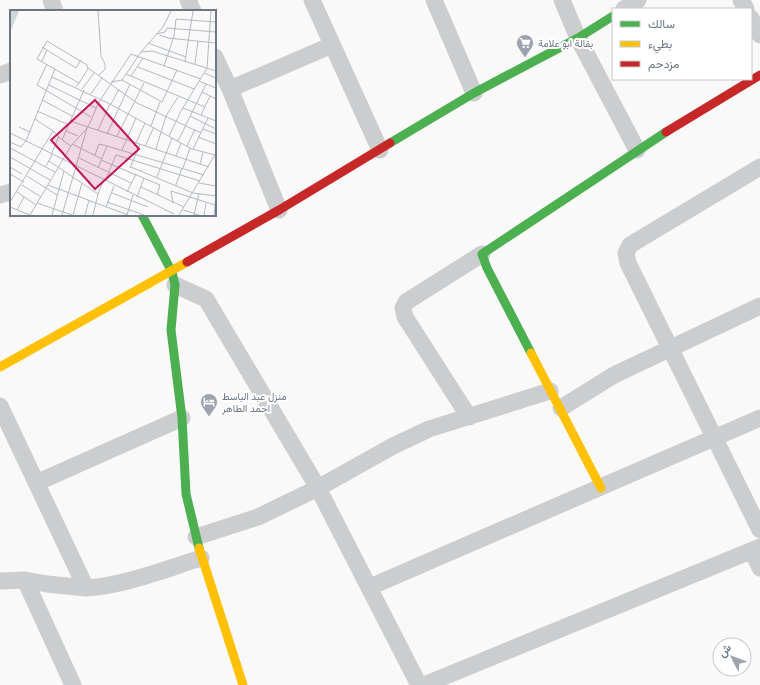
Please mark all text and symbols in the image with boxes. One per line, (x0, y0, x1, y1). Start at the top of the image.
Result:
legend (612, 8, 752, 80)
inset map (10, 10, 216, 216)
text: سالك (648, 16, 675, 31)
supermarket icon: بقالة ابو علامة (515, 33, 535, 58)
text: بطيء (648, 36, 672, 54)
place label: بقالة ابو علامة (538, 37, 593, 50)
text: مزدحم (648, 56, 679, 72)
place label: منزل عبد الباسط احمد الطاهر (221, 390, 287, 415)
hotel icon: منزل عبد الباسط احمد الطاهر (199, 392, 219, 417)
north arrow (712, 637, 752, 677)
text: ش (715, 641, 734, 660)

